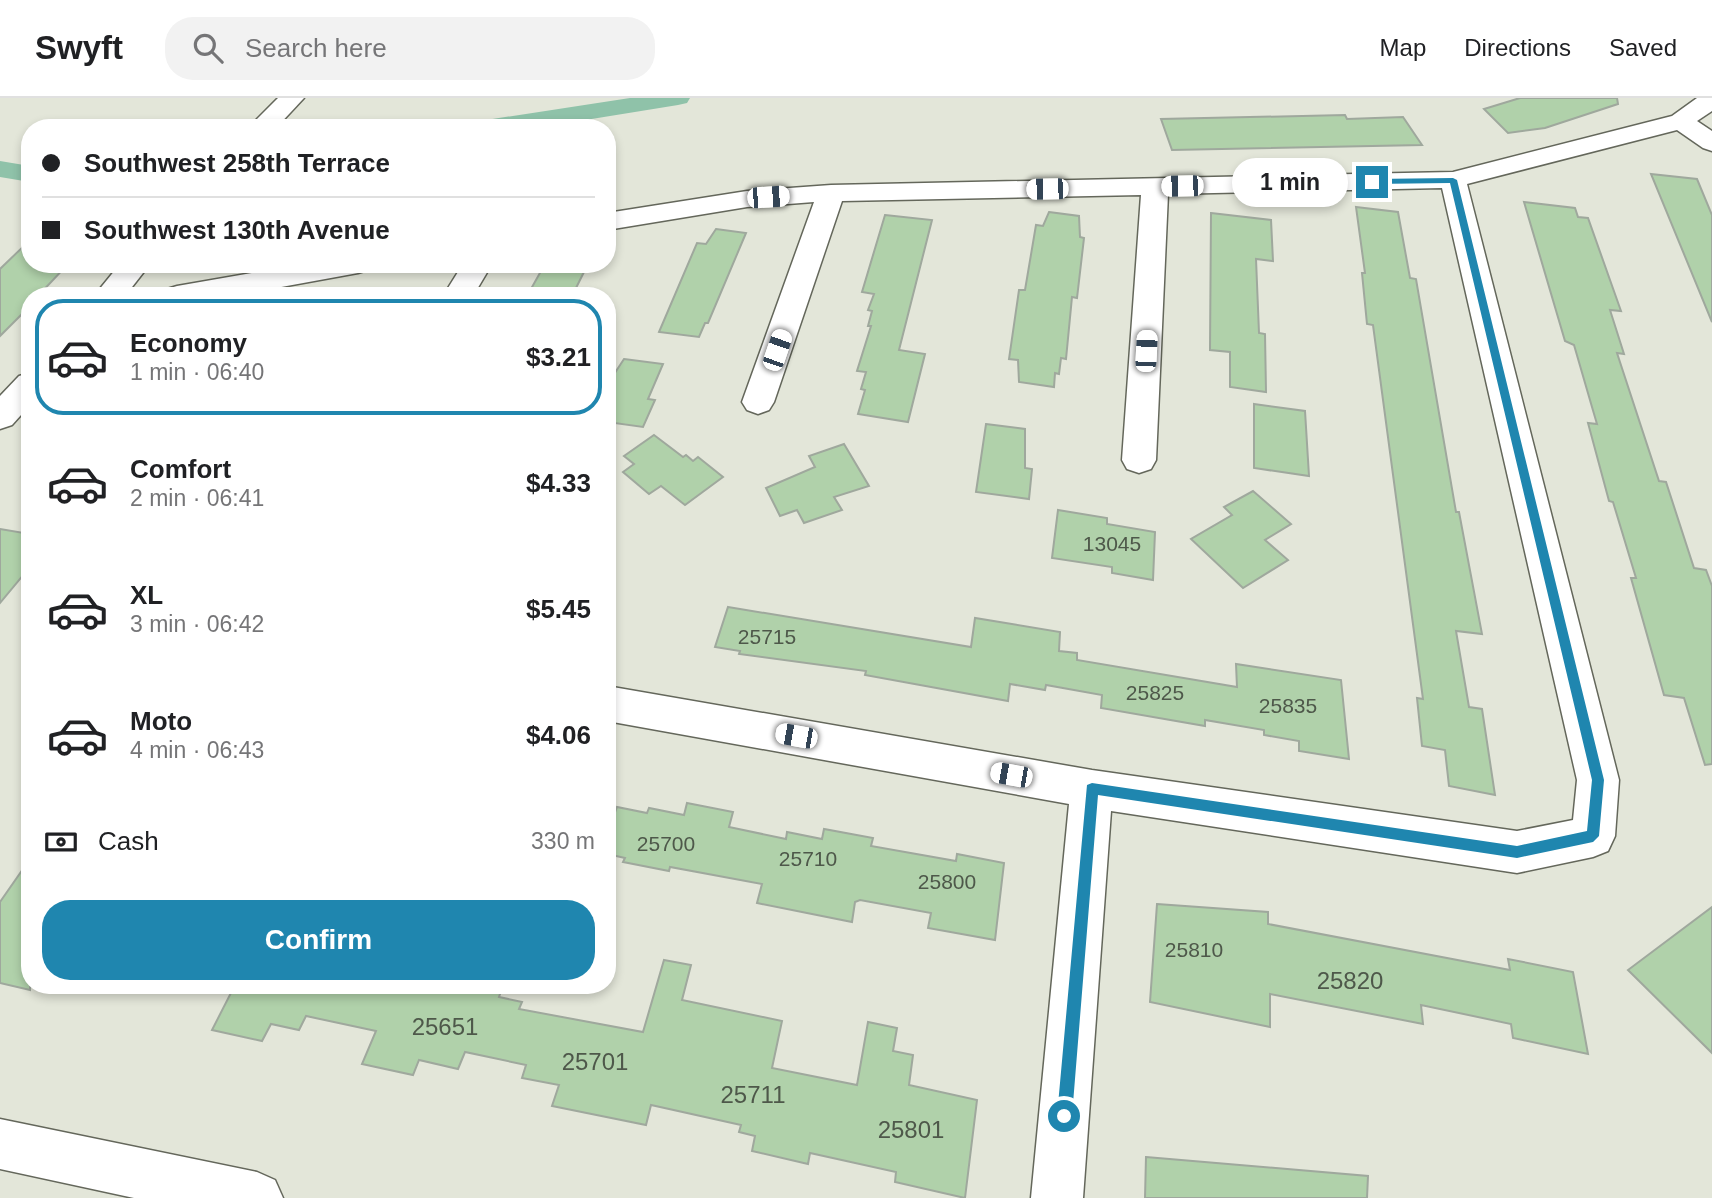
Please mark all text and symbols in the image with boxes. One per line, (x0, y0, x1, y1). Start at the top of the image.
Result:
search box (165, 17, 655, 80)
text: Swyft (35, 29, 123, 66)
icon: search (189, 29, 227, 67)
text: Search here (245, 33, 387, 63)
text: Map (1380, 34, 1426, 61)
text: Directions (1464, 34, 1571, 61)
text: Saved (1609, 34, 1677, 61)
text: Southwest 258th Terrace (84, 148, 390, 178)
callout: 1 min (1232, 158, 1348, 206)
route end (1356, 166, 1388, 198)
text: 1 min (1260, 169, 1320, 195)
car (1161, 175, 1204, 197)
car (1026, 178, 1069, 200)
car (747, 185, 790, 209)
text: Southwest 130th Avenue (84, 215, 390, 245)
icon: car (46, 326, 109, 389)
car (761, 327, 794, 373)
text: Economy (130, 328, 247, 358)
car (1135, 329, 1158, 373)
text: $3.21 (526, 342, 591, 372)
text: 1 min · 06:40 (130, 359, 264, 385)
icon: car (46, 452, 109, 515)
text: Comfort (130, 454, 231, 484)
text: $4.33 (526, 468, 591, 498)
text: 2 min · 06:41 (130, 485, 264, 511)
house number: 13045 (1083, 532, 1141, 555)
icon: car (46, 578, 109, 641)
text: XL (130, 580, 163, 610)
text: $5.45 (526, 594, 591, 624)
text: 3 min · 06:42 (130, 611, 264, 637)
house number: 25715 (738, 625, 796, 648)
house number: 25825 (1126, 681, 1184, 704)
house number: 25835 (1259, 694, 1317, 717)
icon: car (46, 704, 109, 767)
text: Moto (130, 706, 192, 736)
text: $4.06 (526, 720, 591, 750)
car (774, 722, 819, 750)
text: 4 min · 06:43 (130, 737, 264, 763)
car (989, 761, 1034, 789)
icon: cash (42, 823, 80, 861)
text: Cash (98, 826, 159, 856)
text: 330 m (531, 828, 595, 854)
house number: 25700 (637, 832, 695, 855)
house number: 25710 (779, 847, 837, 870)
house number: 25800 (918, 870, 976, 893)
button: Confirm (42, 900, 595, 980)
house number: 25810 (1165, 938, 1223, 961)
house number: 25820 (1317, 967, 1383, 994)
house number: 25651 (412, 1013, 478, 1040)
house number: 25701 (562, 1048, 628, 1075)
house number: 25711 (721, 1081, 785, 1108)
route start (1048, 1100, 1080, 1132)
house number: 25801 (878, 1116, 944, 1143)

